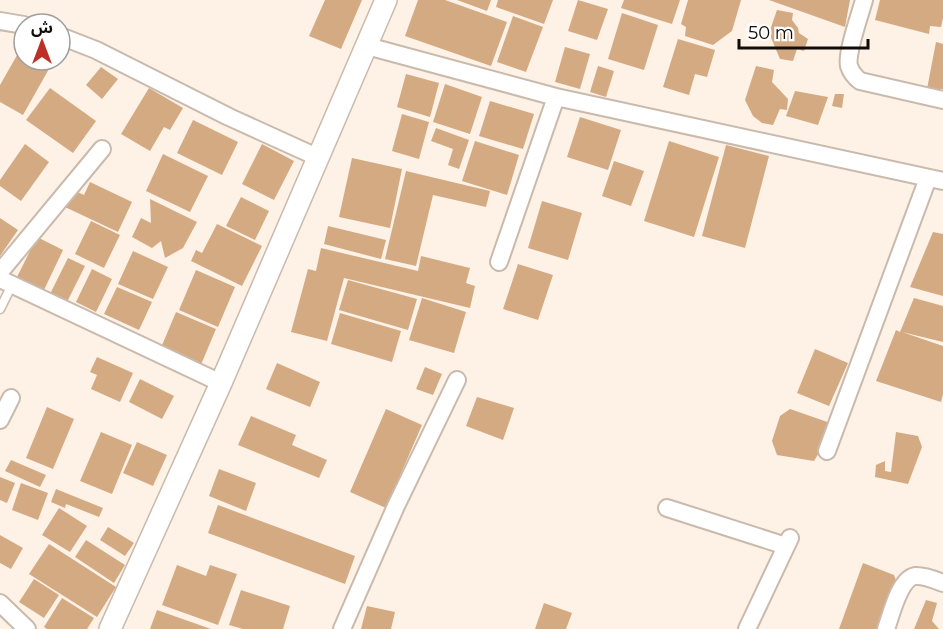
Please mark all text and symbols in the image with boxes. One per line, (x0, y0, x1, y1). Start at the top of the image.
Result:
north arrow (12, 12, 72, 72)
scale bar (739, 12, 868, 50)
text: ش (31, 18, 53, 37)
text: 50 m (748, 22, 794, 44)

